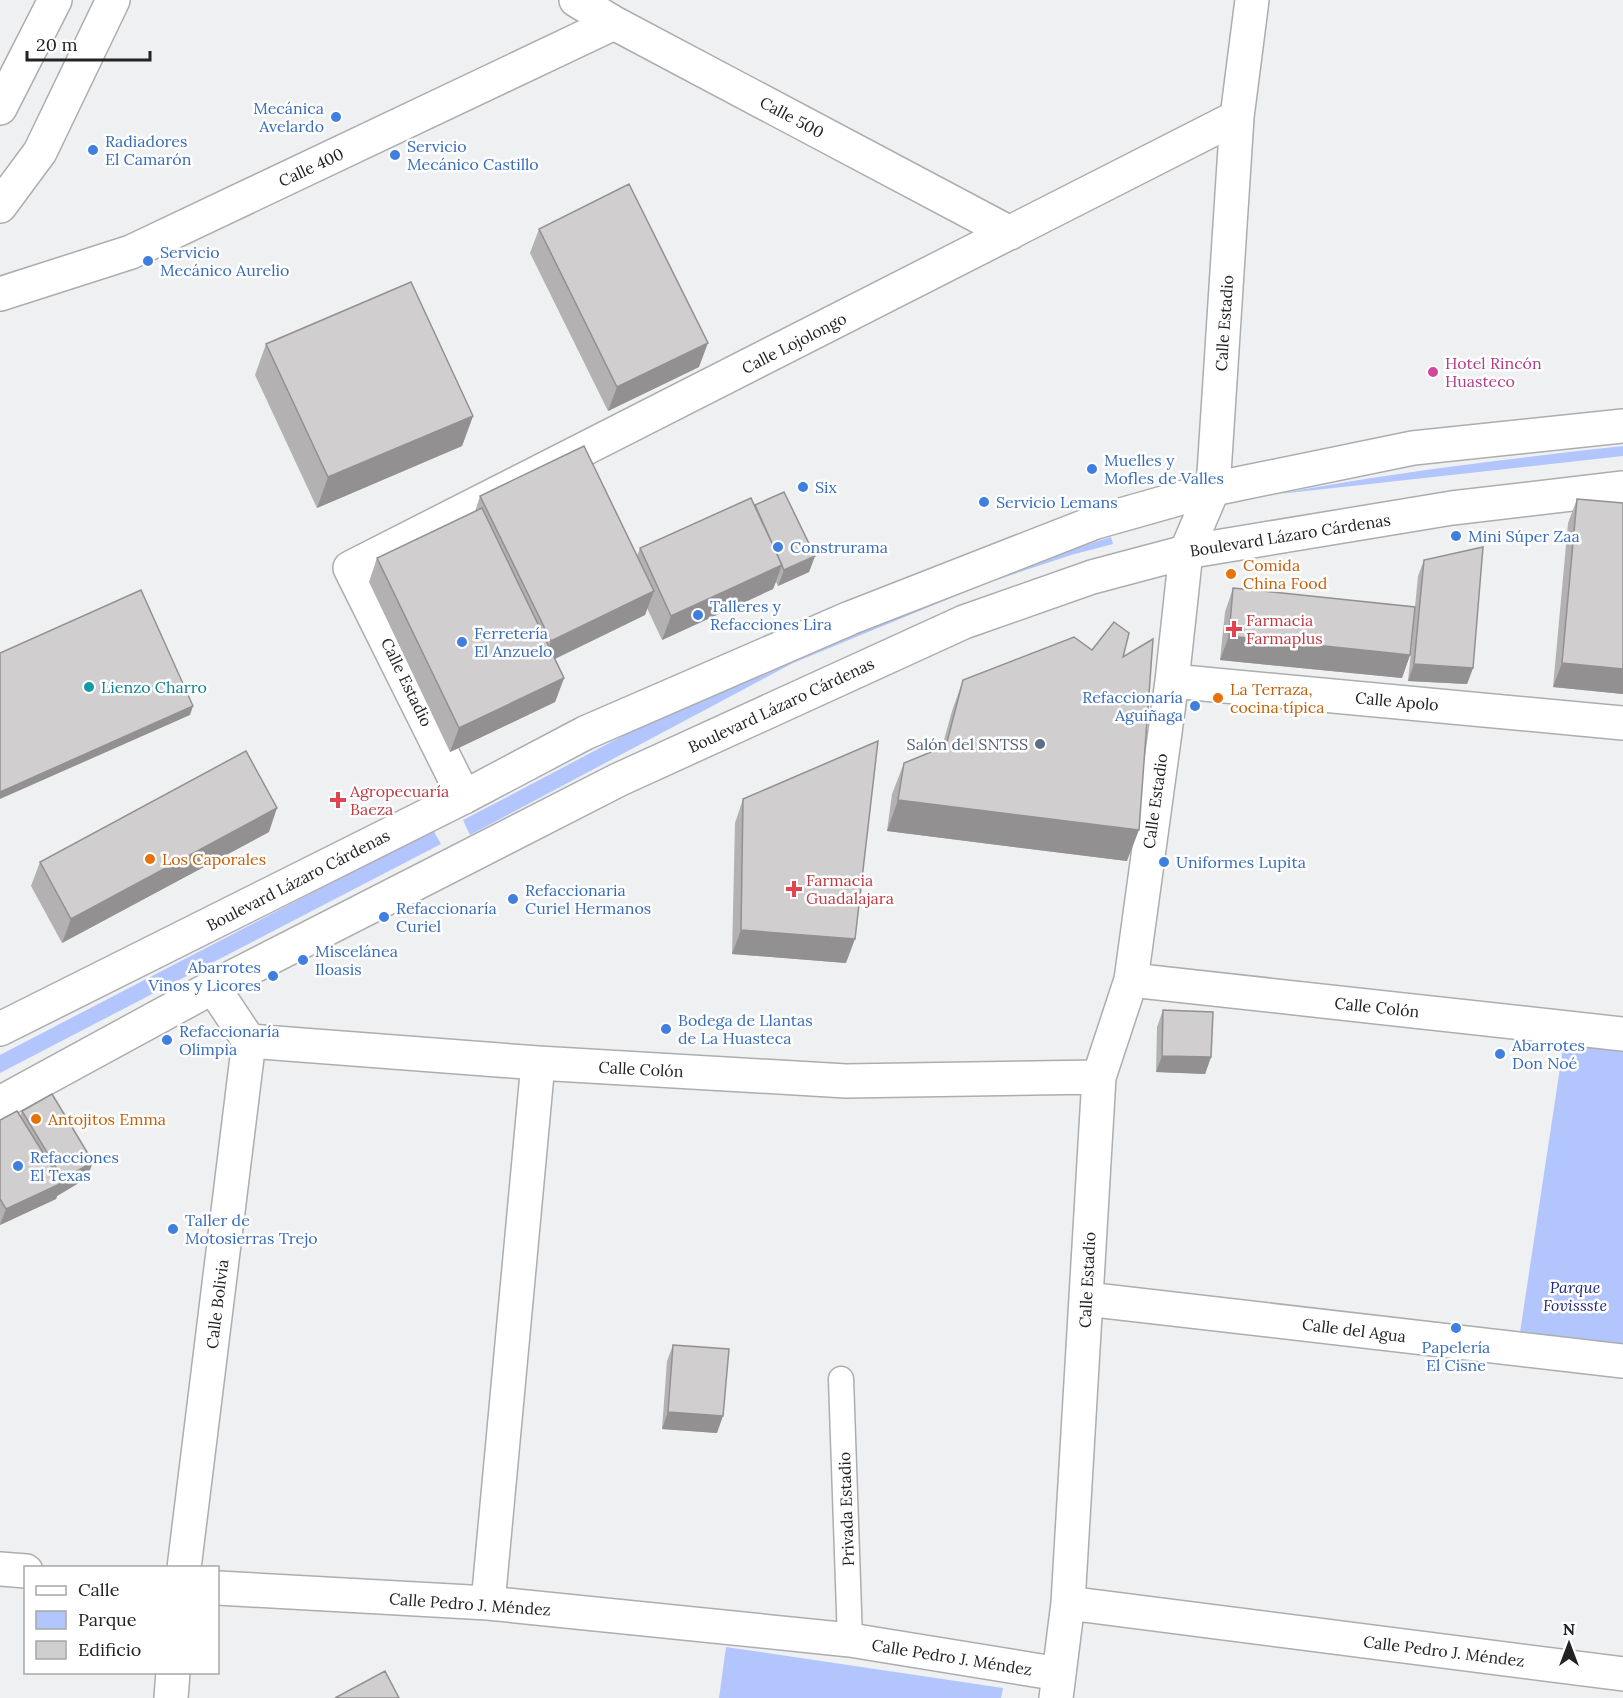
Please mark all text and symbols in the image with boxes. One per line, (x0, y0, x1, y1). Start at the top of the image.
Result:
scale bar (27, 24, 150, 62)
text: 20 m (36, 33, 78, 56)
street label: Calle 500 (757, 92, 827, 142)
place label: Mecánica Avelardo (253, 98, 324, 136)
marker: Mecánica Avelardo (329, 110, 343, 124)
place label: Radiadores El Camarón (105, 131, 192, 169)
place label: Servicio Mecánico Castillo (407, 136, 539, 174)
marker: Radiadores El Camarón (86, 143, 100, 157)
street label: Calle 400 (275, 143, 347, 191)
marker: Servicio Mecánico Castillo (388, 148, 402, 162)
place label: Servicio Mecánico Aurelio (160, 242, 289, 280)
marker: Servicio Mecánico Aurelio (141, 254, 155, 268)
street label: Calle Estadio (1211, 274, 1237, 372)
street label: Calle Lojolongo (738, 308, 850, 378)
place label: Hotel Rincón Huasteco (1445, 353, 1542, 391)
marker: Hotel Rincón Huasteco (1426, 365, 1440, 379)
place label: Muelles y Mofles de Valles (1104, 450, 1224, 488)
marker: Muelles y Mofles de Valles (1085, 462, 1099, 476)
place label: Six (815, 477, 837, 497)
marker: Six (796, 480, 810, 494)
place label: Servicio Lemans (996, 492, 1118, 512)
marker: Servicio Lemans (977, 495, 991, 509)
street label: Boulevard Lázaro Cárdenas (1188, 509, 1392, 561)
place label: Mini Súper Zaa (1468, 526, 1580, 546)
marker: Mini Súper Zaa (1449, 529, 1463, 543)
place label: Construrama (790, 537, 888, 557)
marker: Construrama (771, 540, 785, 554)
place label: Comida China Food (1243, 555, 1328, 593)
marker: Comida China Food (1224, 567, 1238, 581)
place label: Talleres y Refacciones Lira (710, 596, 832, 634)
marker: Talleres y Refacciones Lira (691, 608, 705, 622)
place label: Farmacia Farmaplus (1246, 610, 1323, 648)
marker: Farmacia Farmaplus (1227, 622, 1241, 636)
place label: Ferretería El Anzuelo (474, 623, 552, 661)
street label: Calle Estadio (377, 634, 437, 730)
marker: Ferretería El Anzuelo (455, 635, 469, 649)
street label: Boulevard Lázaro Cárdenas (685, 653, 877, 757)
place label: Lienzo Charro (101, 677, 207, 697)
place label: La Terraza, cocina típica (1230, 679, 1324, 717)
marker: Lienzo Charro (82, 680, 96, 694)
place label: Refaccionaría Aguiñaga (1082, 687, 1183, 725)
street label: Calle Apolo (1354, 687, 1440, 715)
marker: La Terraza, cocina típica (1211, 691, 1225, 705)
marker: Refaccionaría Aguiñaga (1188, 699, 1202, 713)
place label: Salón del SNTSS (907, 734, 1028, 754)
marker: Salón del SNTSS (1033, 737, 1047, 751)
street label: Calle Estadio (1138, 752, 1172, 850)
place label: Agropecuaría Baeza (349, 781, 449, 819)
marker: Agropecuaría Baeza (331, 793, 345, 807)
street label: Boulevard Lázaro Cárdenas (203, 825, 393, 935)
place label: Los Caporales (162, 849, 266, 869)
marker: Los Caporales (143, 852, 157, 866)
place label: Uniformes Lupita (1176, 852, 1306, 872)
marker: Uniformes Lupita (1157, 855, 1171, 869)
place label: Farmacia Guadalajara (806, 870, 894, 908)
place label: Refaccionaria Curiel Hermanos (525, 880, 651, 918)
marker: Farmacia Guadalajara (787, 882, 801, 896)
marker: Refaccionaria Curiel Hermanos (506, 892, 520, 906)
place label: Refaccionaría Curiel (396, 898, 497, 936)
marker: Refaccionaría Curiel (377, 910, 391, 924)
place label: Miscelánea Iloasis (315, 941, 398, 979)
marker: Miscelánea Iloasis (296, 953, 310, 967)
place label: Abarrotes Vinos y Licores (148, 957, 261, 995)
marker: Abarrotes Vinos y Licores (266, 969, 280, 983)
street label: Calle Colón (1334, 993, 1421, 1021)
place label: Bodega de Llantas de La Huasteca (678, 1010, 813, 1048)
place label: Refaccionaría Olimpia (179, 1021, 280, 1059)
marker: Bodega de Llantas de La Huasteca (659, 1022, 673, 1036)
marker: Refaccionaría Olimpia (160, 1033, 174, 1047)
place label: Abarrotes Don Noé (1511, 1035, 1585, 1073)
marker: Abarrotes Don Noé (1493, 1047, 1507, 1061)
street label: Calle Colón (598, 1057, 684, 1081)
place label: Antojitos Emma (47, 1109, 166, 1129)
marker: Antojitos Emma (29, 1112, 43, 1126)
place label: Refacciones El Texas (30, 1147, 119, 1185)
marker: Refacciones El Texas (11, 1159, 25, 1173)
place label: Taller de Motosierras Trejo (185, 1210, 318, 1248)
marker: Taller de Motosierras Trejo (166, 1222, 180, 1236)
street label: Calle Estadio (1074, 1231, 1100, 1329)
street label: Calle Bolivia (202, 1258, 232, 1350)
park label: Parque Fovissste (1543, 1277, 1607, 1315)
street label: Calle del Agua (1301, 1314, 1407, 1346)
marker: Papelería El Cisne (1449, 1321, 1463, 1335)
place label: Papelería El Cisne (1422, 1337, 1490, 1375)
street label: Privada Estadio (834, 1451, 858, 1567)
legend (24, 1566, 219, 1674)
text: Calle (78, 1578, 120, 1601)
street label: Calle Pedro J. Méndez (388, 1588, 552, 1620)
text: Parque (78, 1608, 137, 1631)
north arrow (1539, 1614, 1599, 1674)
text: N (1563, 1619, 1575, 1639)
street label: Calle Pedro J. Méndez (1362, 1631, 1526, 1671)
street label: Calle Pedro J. Méndez (870, 1634, 1034, 1680)
text: Edificio (78, 1638, 141, 1661)

